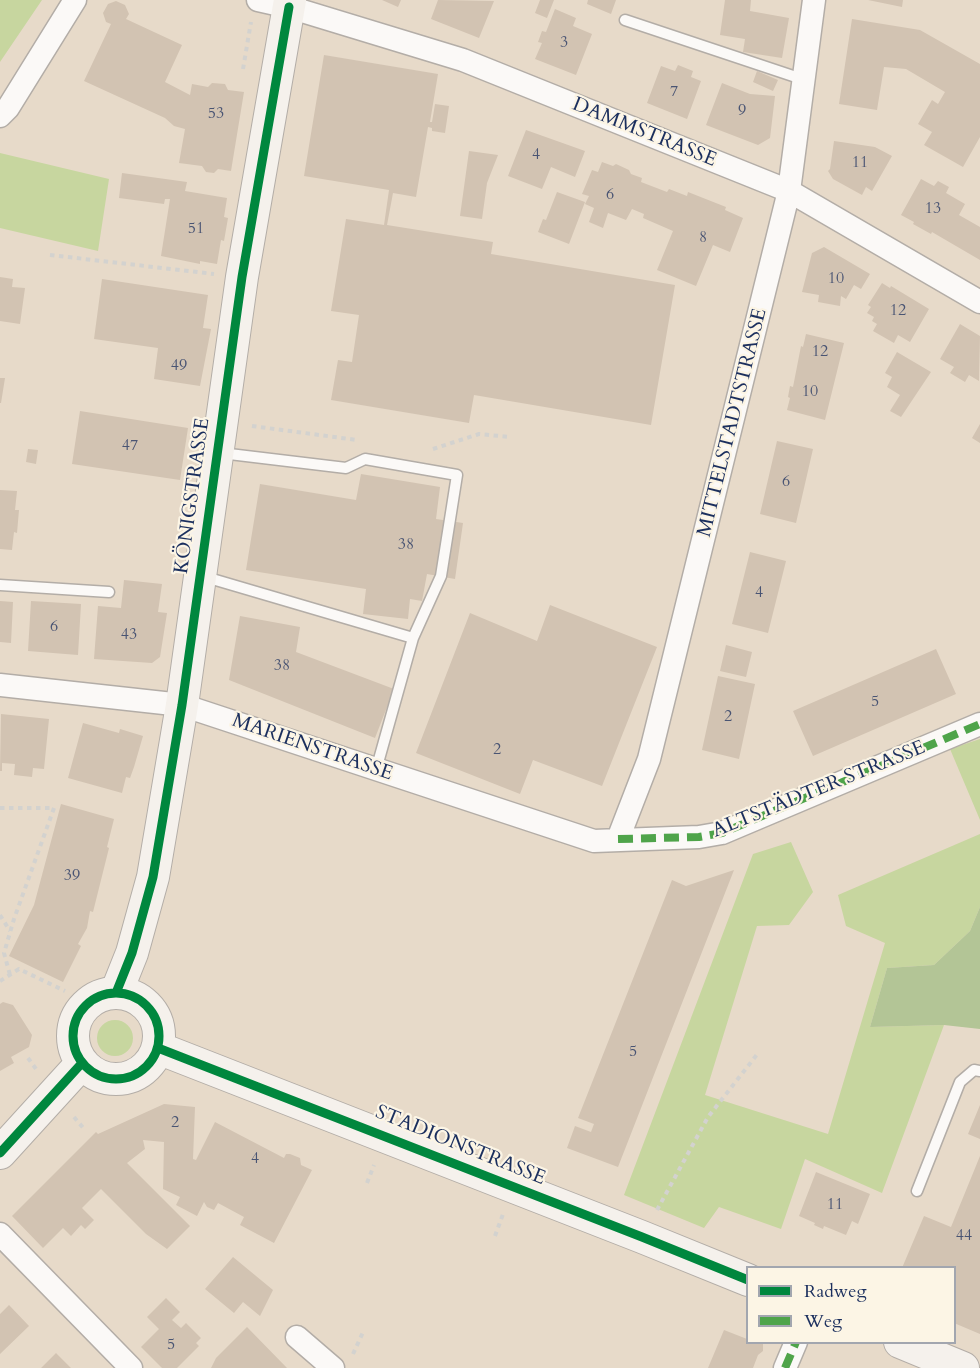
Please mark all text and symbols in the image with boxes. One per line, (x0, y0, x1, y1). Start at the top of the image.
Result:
house number: 3 (560, 33, 568, 53)
house number: 7 (670, 82, 678, 102)
street label: DAMMSTRASSE (568, 93, 720, 173)
house number: 9 (738, 101, 746, 121)
house number: 53 (208, 104, 224, 124)
house number: 4 (532, 145, 540, 165)
house number: 11 (852, 153, 868, 173)
house number: 6 (606, 185, 614, 205)
house number: 13 (925, 199, 941, 219)
house number: 51 (188, 219, 204, 239)
house number: 8 (699, 228, 707, 248)
house number: 10 (828, 269, 844, 289)
house number: 12 (890, 301, 906, 321)
street label: MITTELSTADTSTRASSE (693, 306, 773, 540)
house number: 12 (812, 342, 828, 362)
house number: 49 (171, 356, 187, 376)
house number: 10 (802, 382, 818, 402)
street label: KÖNIGSTRASSE (170, 417, 216, 575)
house number: 47 (122, 436, 138, 456)
house number: 6 (782, 472, 790, 492)
house number: 38 (398, 535, 414, 555)
house number: 4 (755, 583, 763, 603)
house number: 6 (50, 617, 58, 637)
house number: 43 (121, 625, 137, 645)
house number: 38 (274, 656, 290, 676)
house number: 5 (871, 692, 879, 712)
house number: 2 (724, 707, 732, 727)
street label: MARIENSTRASSE (229, 709, 395, 787)
street label: ALTSTÄDTER STRASSE (709, 736, 929, 844)
house number: 2 (493, 740, 501, 760)
house number: 39 (64, 866, 80, 886)
house number: 5 (629, 1042, 637, 1062)
street label: STADIONSTRASSE (371, 1101, 549, 1191)
house number: 2 (171, 1113, 179, 1133)
house number: 4 (251, 1149, 259, 1169)
house number: 11 (827, 1195, 843, 1215)
house number: 44 (956, 1226, 972, 1246)
legend (746, 1266, 956, 1344)
text: Radweg (804, 1279, 867, 1304)
text: Weg (804, 1309, 842, 1334)
house number: 5 (167, 1335, 175, 1355)

